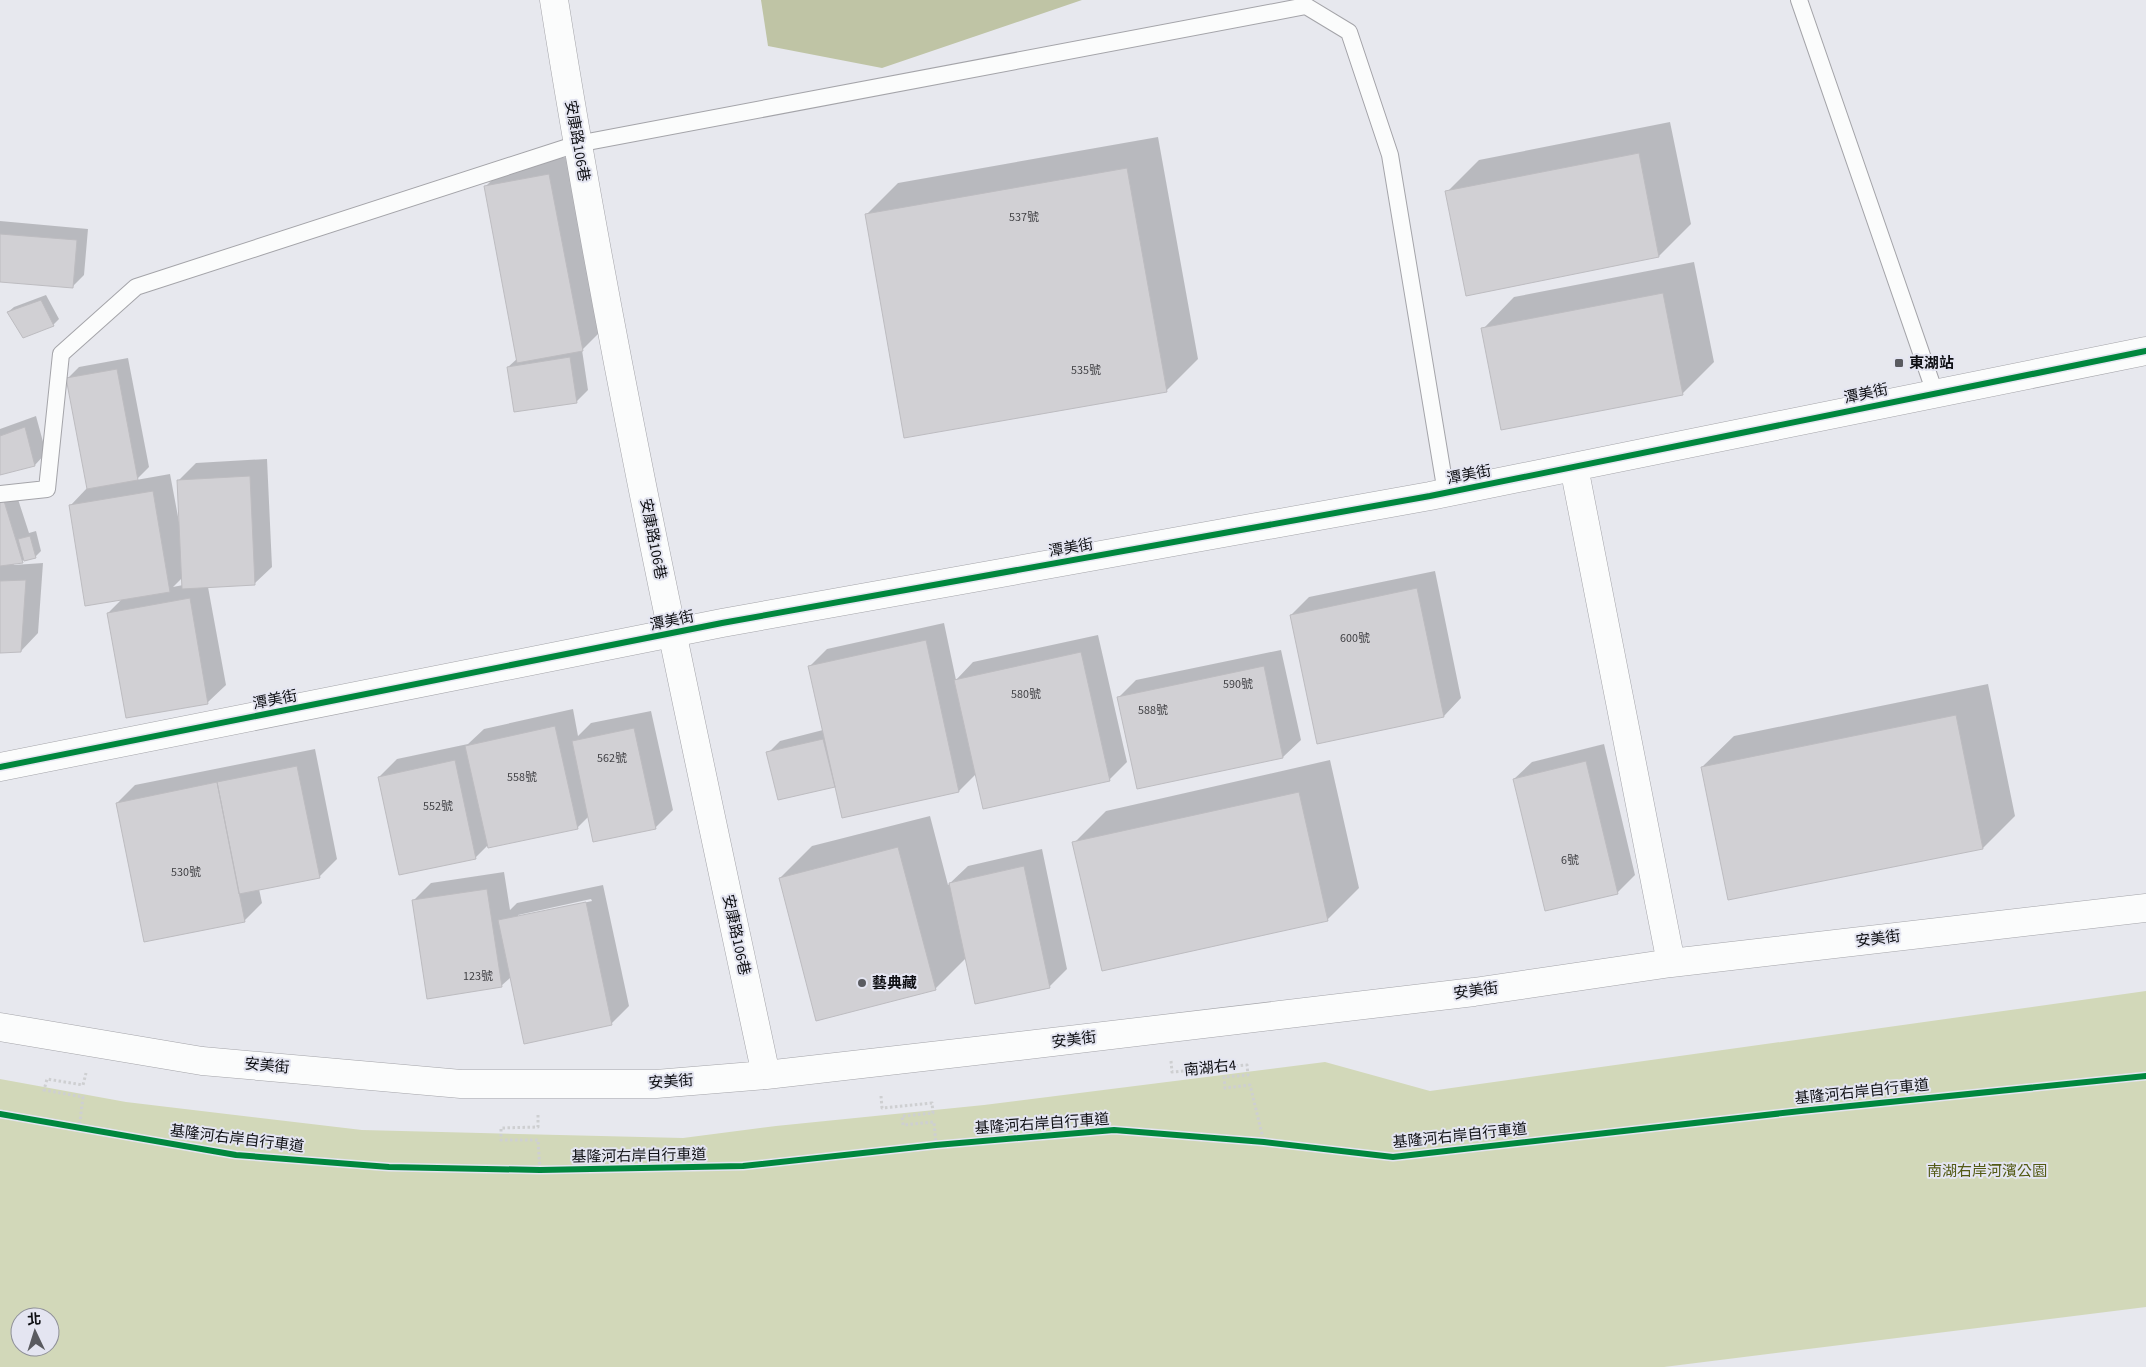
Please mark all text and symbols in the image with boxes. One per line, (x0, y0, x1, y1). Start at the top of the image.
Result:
street label: 安康路106巷 (560, 99, 594, 183)
house number: 537號 (1009, 209, 1039, 226)
place label: 東湖站 (1909, 353, 1954, 374)
marker: 東湖站 (1893, 357, 1905, 369)
house number: 535號 (1071, 362, 1101, 379)
street label: 潭美街 (1842, 379, 1890, 409)
street label: 潭美街 (1445, 460, 1493, 490)
street label: 安康路106巷 (635, 497, 671, 581)
street label: 潭美街 (1047, 534, 1095, 562)
street label: 潭美街 (648, 606, 696, 636)
house number: 600號 (1340, 630, 1370, 647)
house number: 590號 (1223, 676, 1253, 693)
street label: 潭美街 (251, 685, 299, 715)
house number: 580號 (1011, 686, 1041, 703)
house number: 588號 (1138, 702, 1168, 719)
house number: 562號 (597, 750, 627, 767)
house number: 558號 (507, 769, 537, 786)
house number: 552號 (423, 798, 453, 815)
house number: 6號 (1561, 852, 1579, 869)
house number: 530號 (171, 864, 201, 881)
street label: 安康路106巷 (717, 893, 755, 977)
street label: 安美街 (1854, 926, 1902, 952)
house number: 123號 (463, 968, 493, 985)
place label: 藝典藏 (872, 973, 917, 994)
marker: 藝典藏 (856, 977, 868, 989)
street label: 安美街 (1452, 977, 1500, 1005)
street label: 安美街 (1050, 1027, 1098, 1053)
street label: 安美街 (244, 1054, 290, 1078)
street label: 南湖右4 (1183, 1055, 1238, 1081)
street label: 安美街 (648, 1070, 694, 1094)
street label: 基隆河右岸自行車道 (1794, 1075, 1930, 1109)
street label: 基隆河右岸自行車道 (974, 1109, 1110, 1139)
street label: 基隆河右岸自行車道 (1392, 1119, 1528, 1153)
street label: 基隆河右岸自行車道 (169, 1120, 305, 1158)
street label: 基隆河右岸自行車道 (571, 1144, 707, 1168)
park label: 南湖右岸河濱公園 (1927, 1161, 2047, 1182)
north arrow (10, 1307, 60, 1357)
text: 北 (26, 1310, 42, 1330)

